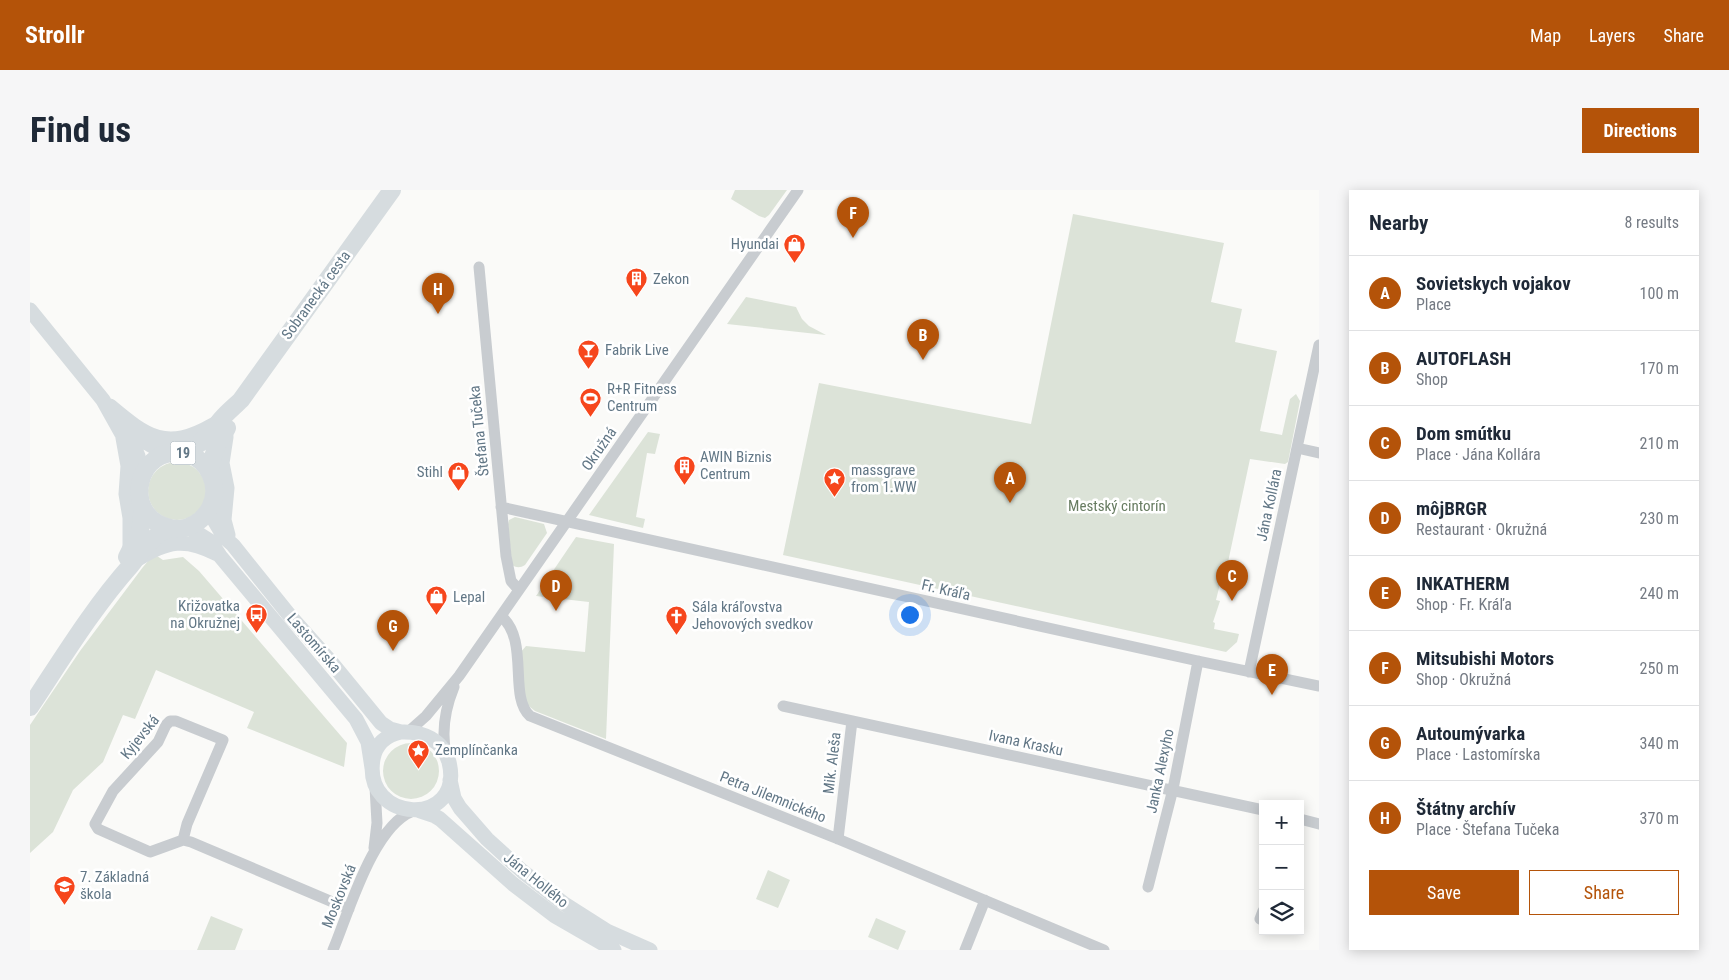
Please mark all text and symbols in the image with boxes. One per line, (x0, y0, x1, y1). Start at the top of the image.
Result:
text: Strollr (25, 21, 85, 49)
text: Map (1530, 25, 1561, 46)
text: Layers (1589, 25, 1636, 46)
text: Share (1664, 25, 1704, 46)
button: Directions (1582, 108, 1699, 153)
text: Find us (30, 110, 131, 151)
pin: F (837, 197, 869, 238)
text: Nearby (1369, 211, 1428, 235)
text: 8 results (1624, 213, 1679, 232)
shop icon: Hyundai (783, 232, 807, 263)
place label: Hyundai (731, 235, 779, 253)
street label: Sobranecká cesta (278, 247, 354, 343)
building icon: Zekon (625, 267, 649, 298)
place label: Zekon (653, 270, 689, 288)
text: Sovietskych vojakov (1416, 272, 1571, 295)
pin: H (422, 273, 454, 314)
text: A (1380, 284, 1390, 303)
text: 100 m (1640, 284, 1679, 303)
text: Place (1416, 295, 1451, 314)
pin: B (907, 319, 939, 360)
bar icon: Fabrik Live (577, 338, 601, 369)
place label: Fabrik Live (605, 341, 669, 359)
text: AUTOFLASH (1416, 347, 1511, 370)
text: B (1381, 359, 1389, 378)
text: 170 m (1640, 359, 1679, 378)
text: Shop (1416, 370, 1448, 389)
place label: R+R Fitness Centrum (607, 380, 677, 415)
street label: Štefana Tučeka (465, 385, 493, 477)
sports icon: R+R Fitness Centrum (579, 386, 603, 417)
text: Dom smútku (1416, 422, 1511, 445)
street label: Okružná (578, 424, 620, 474)
text: C (1380, 434, 1390, 453)
text: 210 m (1640, 434, 1679, 453)
road number: 19 (170, 442, 196, 464)
text: Place · Jána Kollára (1416, 445, 1541, 464)
place label: AWIN Biznis Centrum (700, 448, 772, 483)
building icon: AWIN Biznis Centrum (672, 454, 696, 485)
shop icon: Stihl (447, 460, 471, 491)
place label: massgrave from 1.WW (851, 461, 917, 496)
pin: A (994, 462, 1026, 503)
place label: Stihl (417, 463, 443, 481)
place icon: massgrave from 1.WW (823, 467, 847, 498)
street label: Jána Kollára (1253, 467, 1285, 543)
park label: Mestský cintorín (1068, 497, 1166, 515)
text: môjBRGR (1416, 497, 1487, 520)
text: D (1380, 509, 1390, 528)
text: 230 m (1640, 509, 1679, 528)
text: Restaurant · Okružná (1416, 520, 1547, 539)
pin: C (1216, 560, 1248, 601)
pin: D (540, 570, 572, 611)
text: INKATHERM (1416, 572, 1510, 595)
street label: Fr. Kráľa (920, 576, 972, 604)
text: E (1381, 584, 1389, 603)
text: 240 m (1640, 584, 1679, 603)
shop icon: Lepal (425, 585, 449, 616)
place label: Lepal (453, 588, 485, 606)
text: Shop · Fr. Kráľa (1416, 595, 1512, 614)
place label: Križovatka na Okružnej (170, 597, 240, 632)
place label: Sála kráľovstva Jehovových svedkov (692, 598, 814, 633)
your location (897, 602, 923, 628)
bus stop icon: Križovatka na Okružnej (244, 603, 268, 634)
church icon: Sála kráľovstva Jehovových svedkov (664, 604, 688, 635)
street label: Lastomírska (283, 609, 345, 677)
pin: G (377, 610, 409, 651)
text: Mitsubishi Motors (1416, 647, 1554, 670)
pin: E (1256, 654, 1288, 695)
text: F (1381, 659, 1389, 678)
text: 250 m (1640, 659, 1679, 678)
text: Shop · Okružná (1416, 670, 1511, 689)
street label: Kyjevská (117, 711, 163, 763)
text: Autoumývarka (1416, 722, 1525, 745)
street label: Ivana Krasku (987, 726, 1065, 760)
street label: Janka Alexyho (1142, 727, 1178, 815)
street label: Mik. Aleša (819, 731, 845, 795)
text: G (1380, 734, 1390, 753)
text: 340 m (1640, 734, 1679, 753)
place icon: Zemplínčanka (407, 738, 431, 769)
place label: Zemplínčanka (435, 741, 518, 759)
text: Place · Lastomírska (1416, 745, 1540, 764)
street label: Petra Jilemnického (717, 767, 829, 827)
text: Štátny archív (1416, 797, 1516, 820)
map controls (1259, 800, 1304, 935)
button: + (1259, 800, 1304, 845)
text: H (1380, 809, 1390, 828)
text: 370 m (1640, 809, 1679, 828)
text: Place · Štefana Tučeka (1416, 820, 1559, 839)
button: − (1259, 845, 1304, 890)
street label: Jána Hollého (500, 849, 572, 911)
street label: Moskovská (318, 862, 360, 930)
place label: 7. Základná škola (80, 868, 149, 903)
button: Save (1369, 870, 1519, 915)
button: Share (1529, 870, 1679, 915)
school or university icon: 7. Základná škola (52, 874, 76, 905)
button: layers (1259, 890, 1304, 935)

